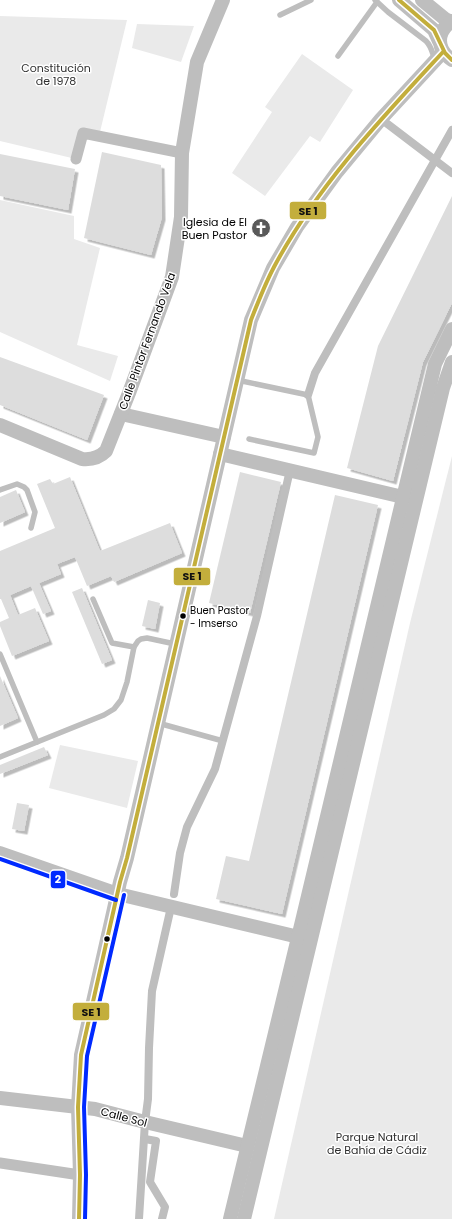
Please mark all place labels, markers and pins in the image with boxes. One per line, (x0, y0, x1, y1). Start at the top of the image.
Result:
place label: Iglesia de El Buen Pastor (182, 214, 247, 243)
church icon: Iglesia de El Buen Pastor (250, 217, 272, 239)
place label: Buen Pastor - Imserso (190, 603, 250, 631)
marker: Buen Pastor - Imserso (178, 611, 188, 621)
unlabelled marker (102, 934, 112, 944)

